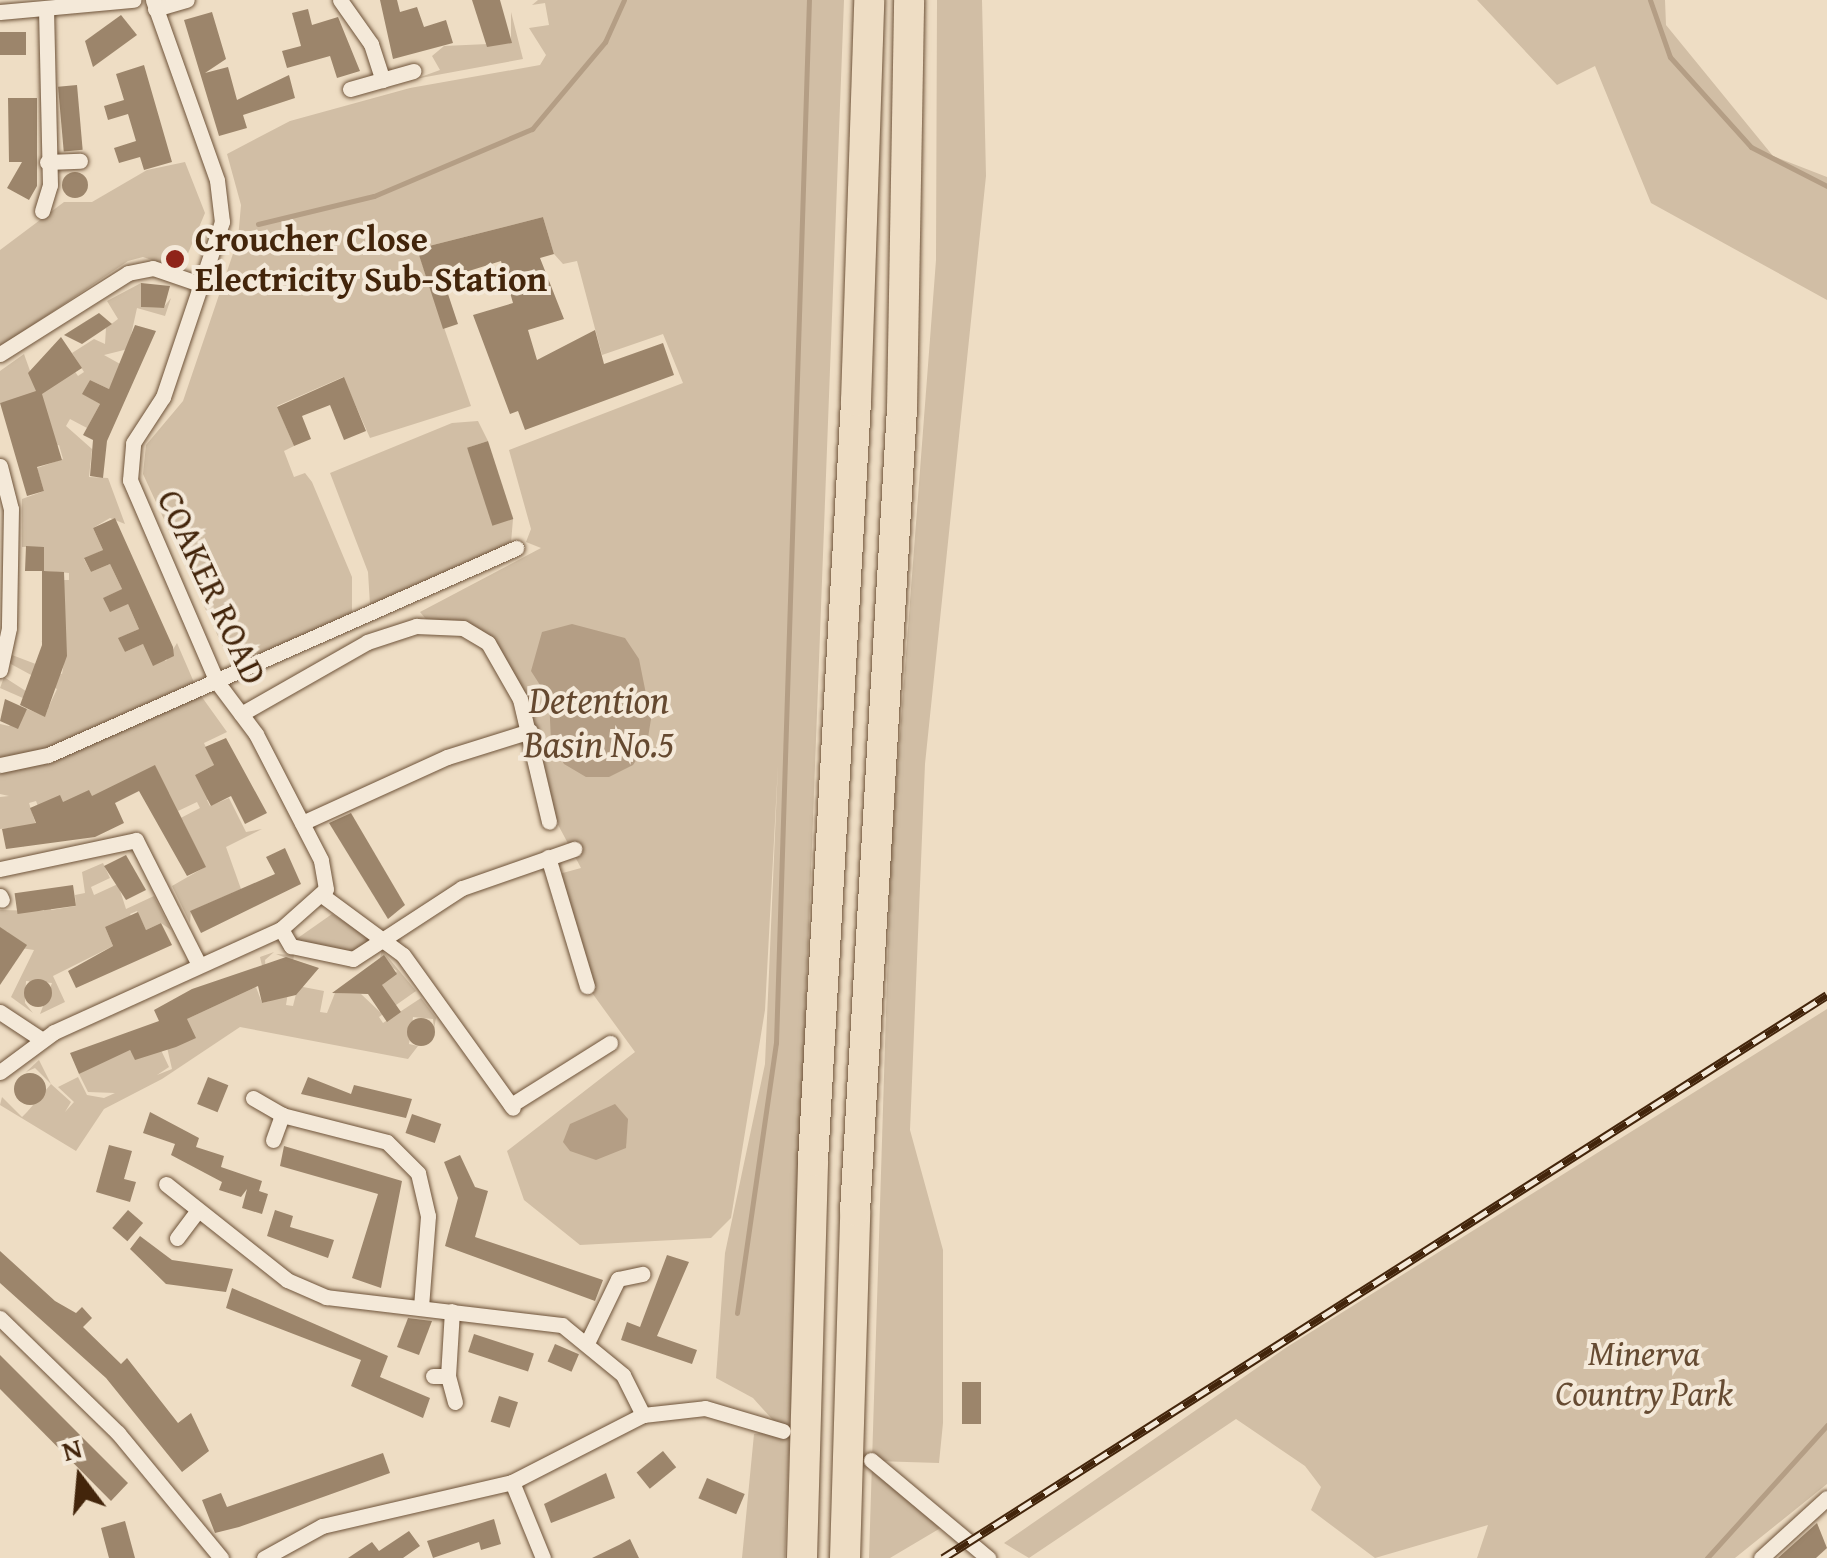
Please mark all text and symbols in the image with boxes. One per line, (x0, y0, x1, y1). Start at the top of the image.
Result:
place label: Croucher Close Electricity Sub-Station (195, 218, 547, 300)
marker: Croucher Close Electricity Sub-Station (164, 248, 186, 270)
street label: COAKER ROAD (149, 483, 275, 691)
water label: Detention Basin No.5 (524, 677, 674, 766)
park label: Minerva Country Park (1555, 1332, 1733, 1414)
text: N (57, 1426, 86, 1471)
north arrow (30, 1428, 130, 1528)

